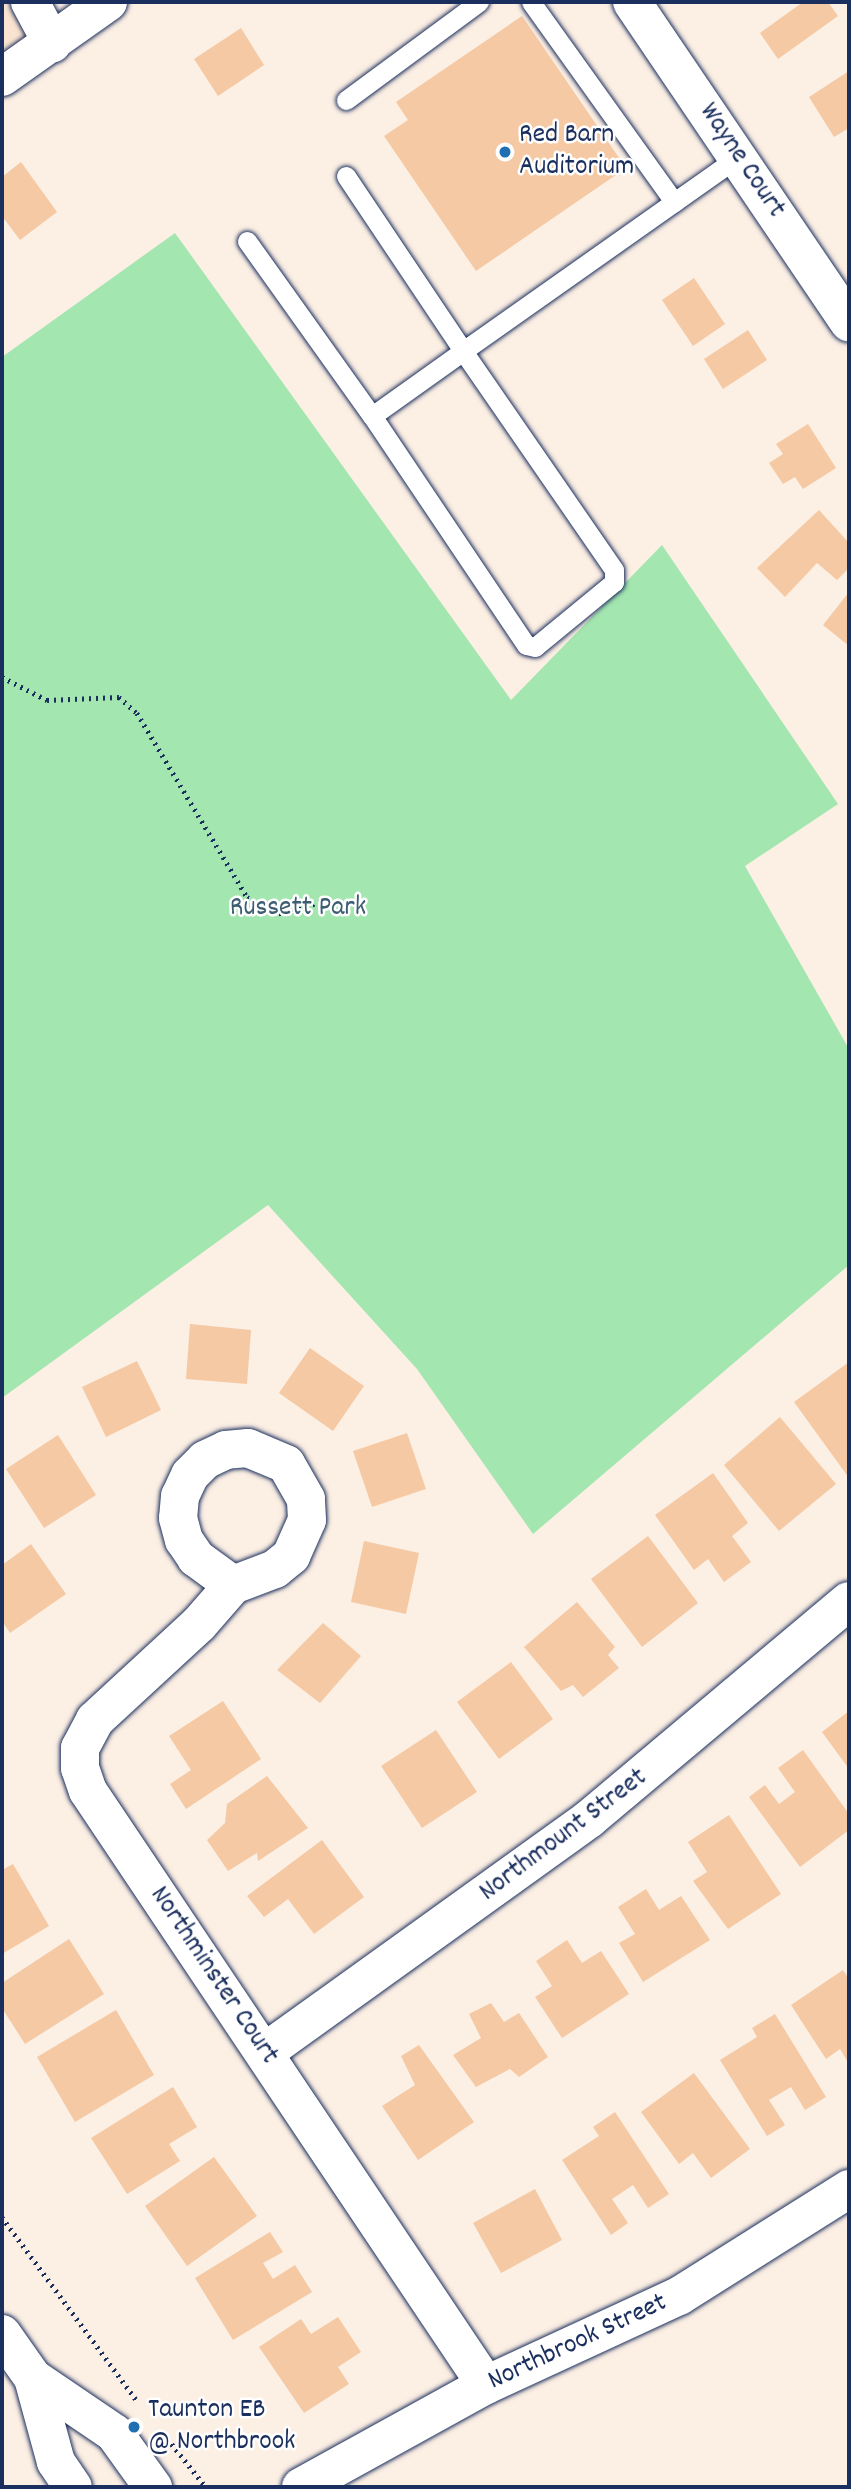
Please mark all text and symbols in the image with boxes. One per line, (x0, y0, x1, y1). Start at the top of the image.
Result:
street label: Wayne Court (690, 97, 792, 225)
place label: Red Barn Auditorium (519, 119, 634, 185)
marker: Red Barn Auditorium (497, 144, 513, 160)
park label: Russett Park (230, 892, 366, 926)
street label: Northmount Street (473, 1762, 655, 1910)
street label: Northminster Court (141, 1881, 285, 2071)
street label: Northbrook Street (483, 2287, 673, 2399)
place label: Taunton EB @ Northbrook (148, 2394, 296, 2460)
marker: Taunton EB @ Northbrook (126, 2419, 142, 2435)

